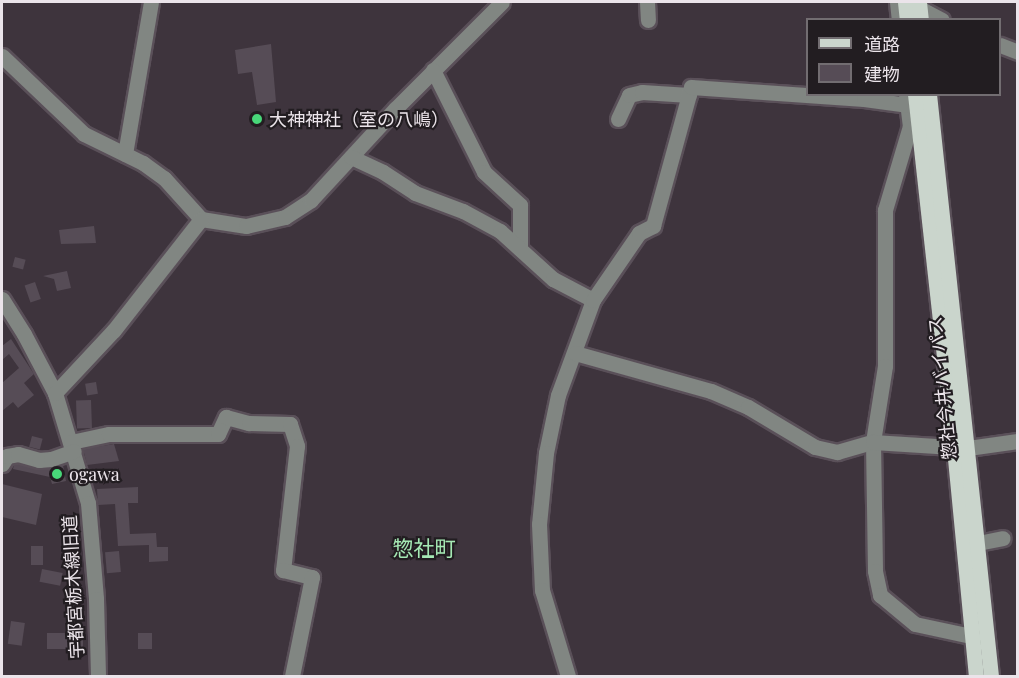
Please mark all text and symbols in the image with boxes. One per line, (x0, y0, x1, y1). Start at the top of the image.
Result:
legend (806, 18, 1001, 96)
text: 道路 (864, 32, 900, 56)
text: 建物 (864, 62, 900, 86)
place label: 大神神社（室の八嶋） (269, 108, 449, 130)
marker: 大神神社（室の八嶋） (250, 112, 264, 126)
street label: 惣社今井バイパス (924, 315, 960, 461)
place label: ogawa (69, 463, 120, 485)
marker: ogawa (50, 467, 64, 481)
street label: 宇都宮栃木線旧道 (58, 515, 88, 659)
district label: 惣社町 (393, 534, 455, 560)

